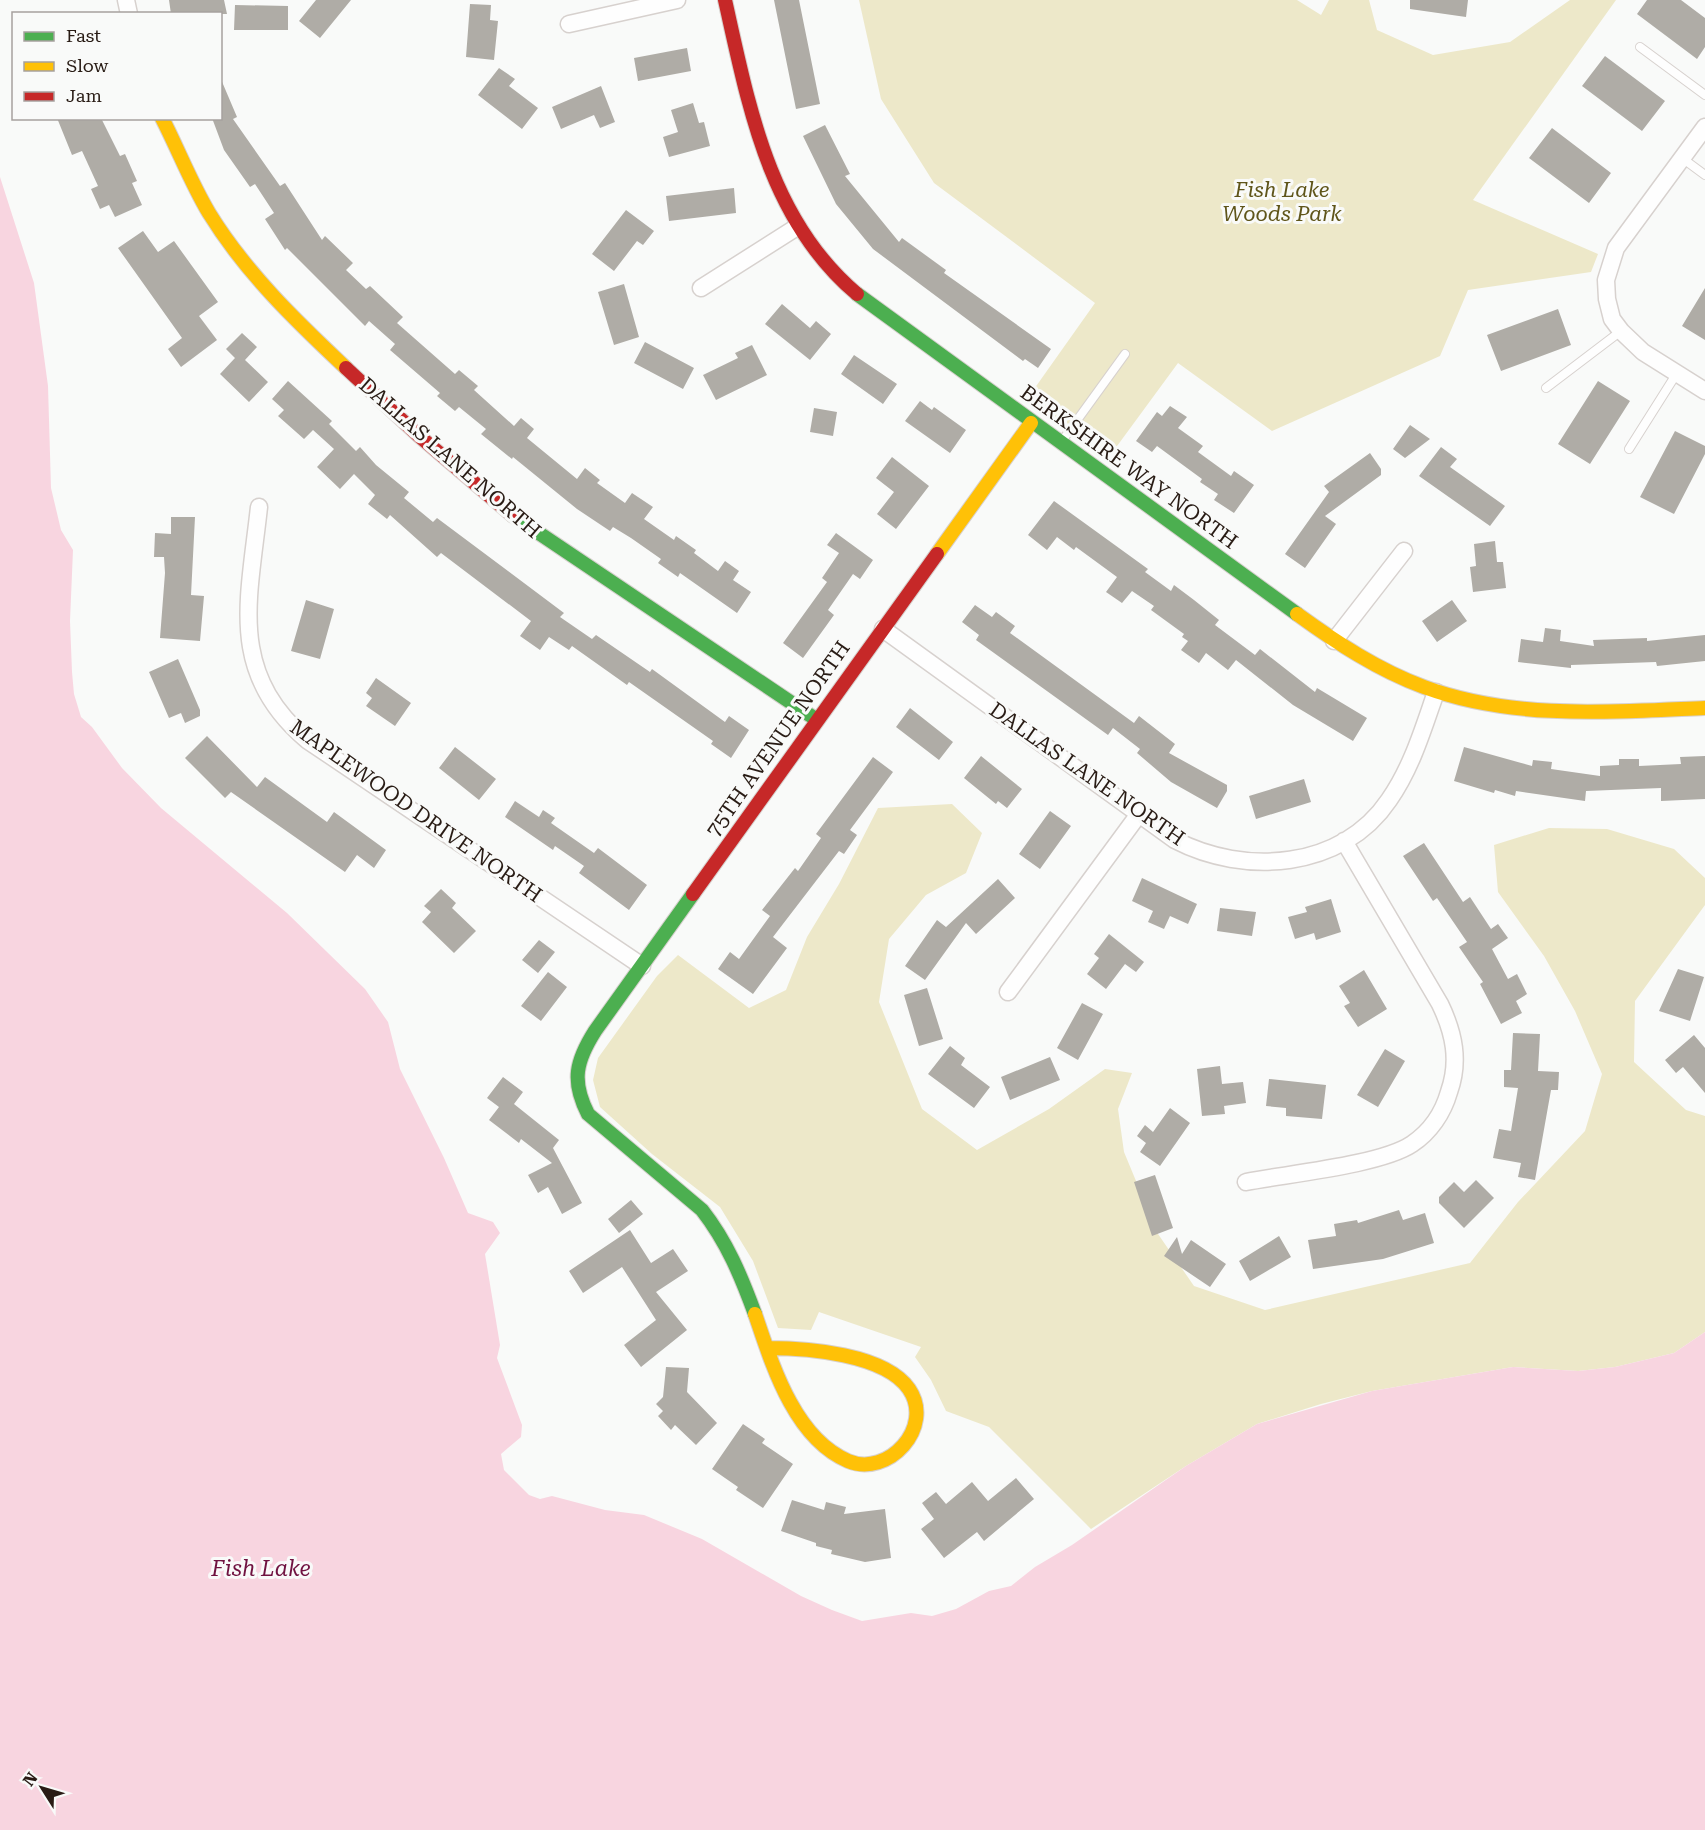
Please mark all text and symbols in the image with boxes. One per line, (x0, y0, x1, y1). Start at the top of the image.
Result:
legend (12, 12, 222, 120)
text: Fast (66, 25, 101, 46)
text: Slow (66, 55, 108, 76)
text: Jam (66, 85, 102, 106)
park label: Fish Lake Woods Park (1222, 178, 1342, 226)
street label: DALLAS LANE NORTH (354, 373, 546, 543)
street label: BERKSHIRE WAY NORTH (1016, 380, 1242, 554)
street label: 75TH AVENUE NORTH (701, 636, 855, 842)
street label: DALLAS LANE NORTH (985, 697, 1189, 851)
street label: MAPLEWOOD DRIVE NORTH (286, 715, 546, 907)
water label: Fish Lake (210, 1556, 311, 1581)
north arrow (12, 1758, 72, 1818)
text: N (19, 1769, 42, 1790)

